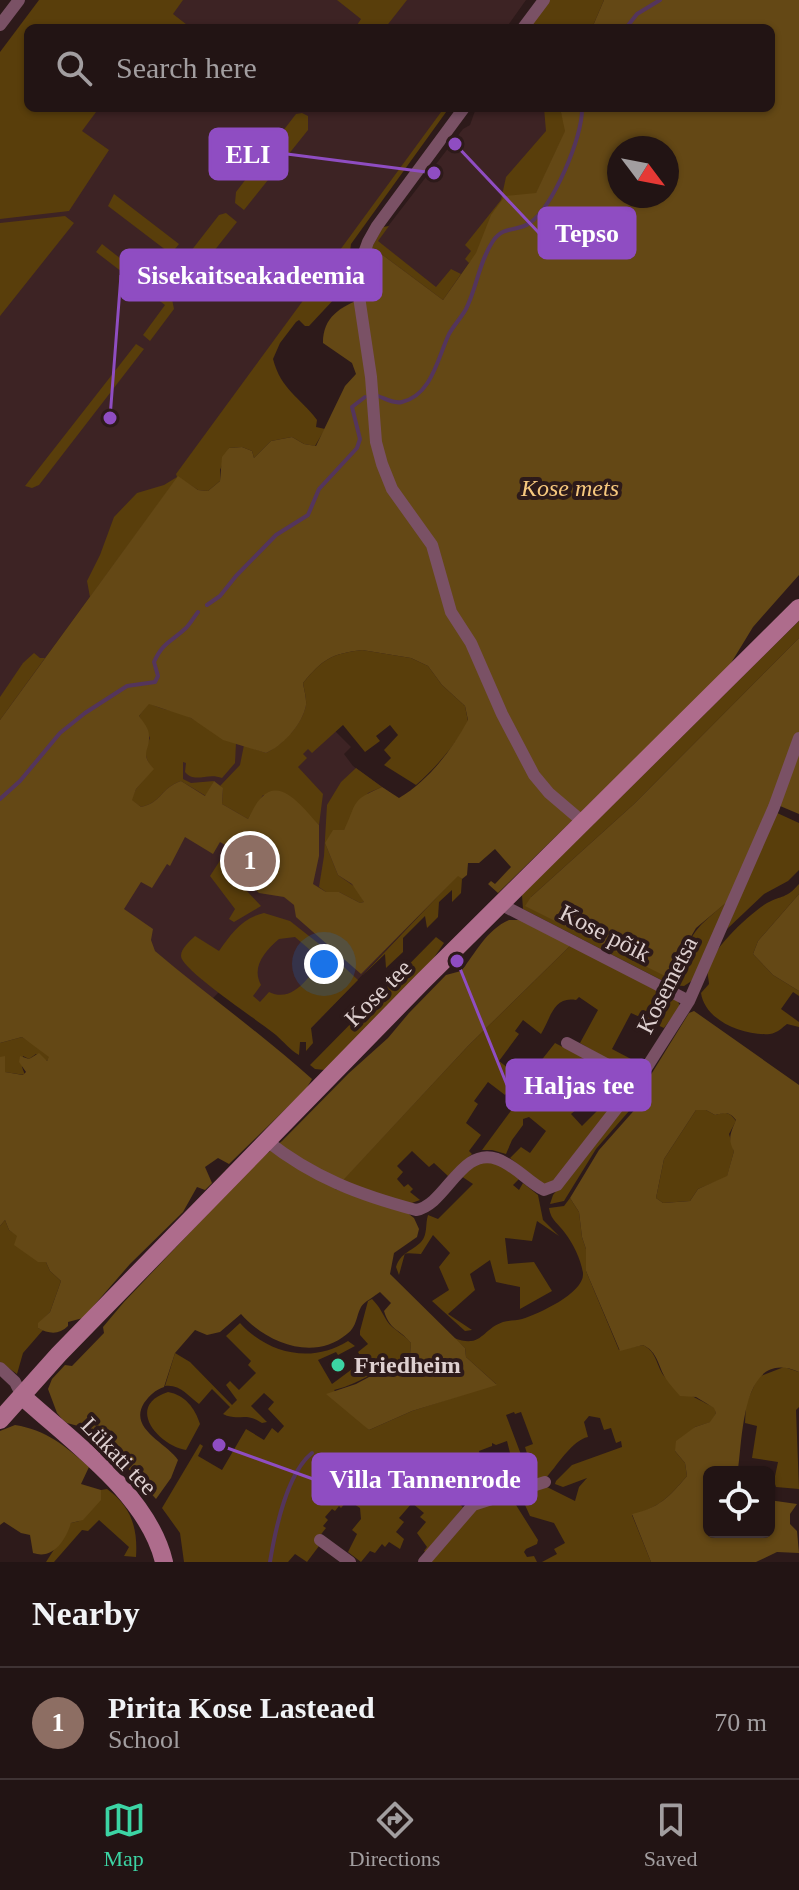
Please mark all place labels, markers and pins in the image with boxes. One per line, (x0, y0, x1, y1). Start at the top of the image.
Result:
callout: ELI (210, 129, 287, 179)
callout: Tepso (539, 208, 635, 258)
callout: Sisekaitseakadeemia (121, 250, 381, 300)
pin: 1 (224, 831, 276, 891)
callout: Haljas tee (507, 1060, 650, 1110)
place label: Friedheim (354, 1352, 461, 1378)
marker: Friedheim (329, 1356, 347, 1374)
callout: Villa Tannenrode (313, 1454, 536, 1504)

